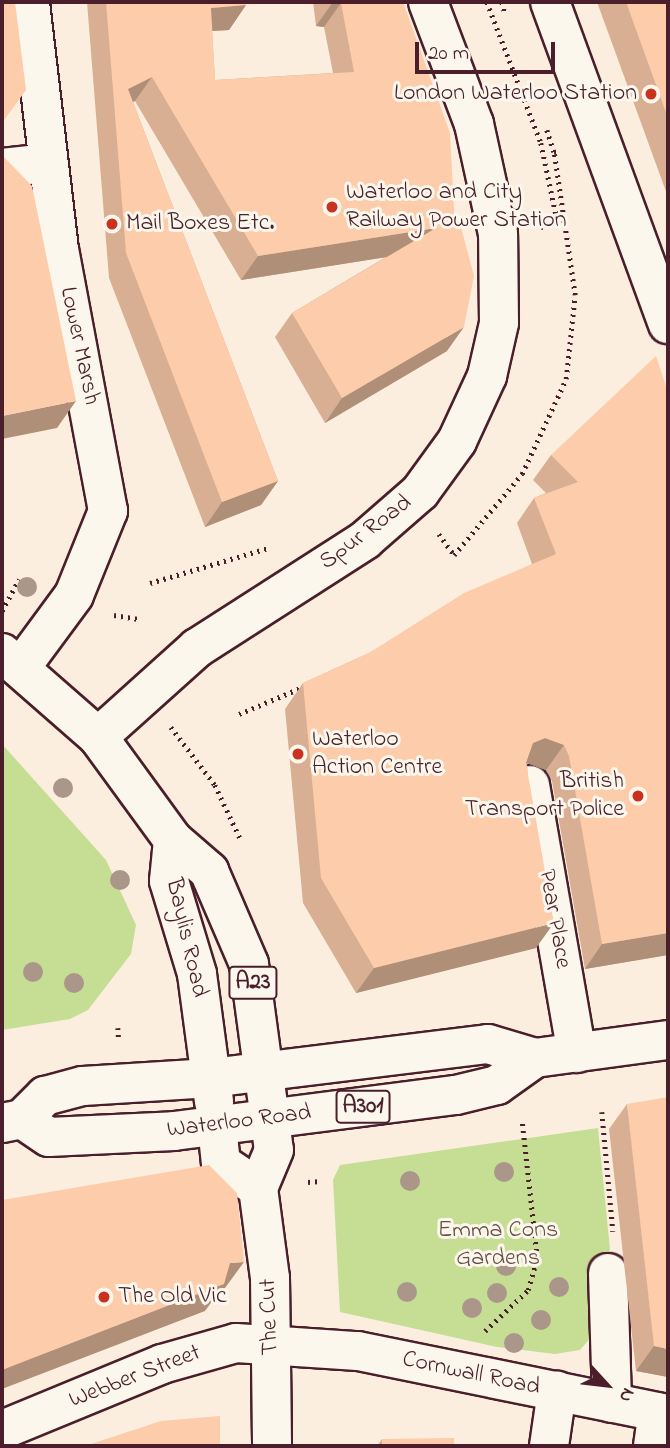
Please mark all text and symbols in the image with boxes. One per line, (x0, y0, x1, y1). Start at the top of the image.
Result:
scale bar (418, 28, 558, 72)
text: 20 m (428, 39, 469, 69)
place label: London Waterloo Station (394, 80, 637, 108)
marker: London Waterloo Station (643, 86, 659, 102)
place label: Waterloo and City Railway Power Station (346, 179, 567, 235)
marker: Waterloo and City Railway Power Station (324, 199, 340, 215)
place label: Mail Boxes Etc. (126, 210, 274, 238)
marker: Mail Boxes Etc. (104, 216, 120, 232)
street label: Lower Marsh (52, 284, 106, 408)
street label: Spur Road (314, 489, 418, 577)
place label: Waterloo Action Centre (312, 726, 442, 782)
marker: Waterloo Action Centre (290, 746, 306, 762)
place label: British Transport Police (465, 768, 624, 824)
marker: British Transport Police (630, 788, 646, 804)
street label: Pear Place (531, 867, 577, 971)
street label: Baylis Road (158, 876, 214, 1000)
road number: A23 (227, 964, 279, 1002)
road number: A301 (335, 1088, 391, 1126)
street label: Waterloo Road (165, 1099, 313, 1145)
park label: Emma Cons Gardens (438, 1217, 558, 1273)
street label: The Cut (254, 1278, 286, 1356)
place label: The Old Vic (118, 1283, 227, 1311)
marker: The Old Vic (96, 1289, 112, 1305)
street label: Webber Street (65, 1339, 205, 1415)
street label: Cornwall Road (400, 1345, 542, 1403)
north arrow (572, 1350, 642, 1420)
text: N (611, 1383, 641, 1407)

